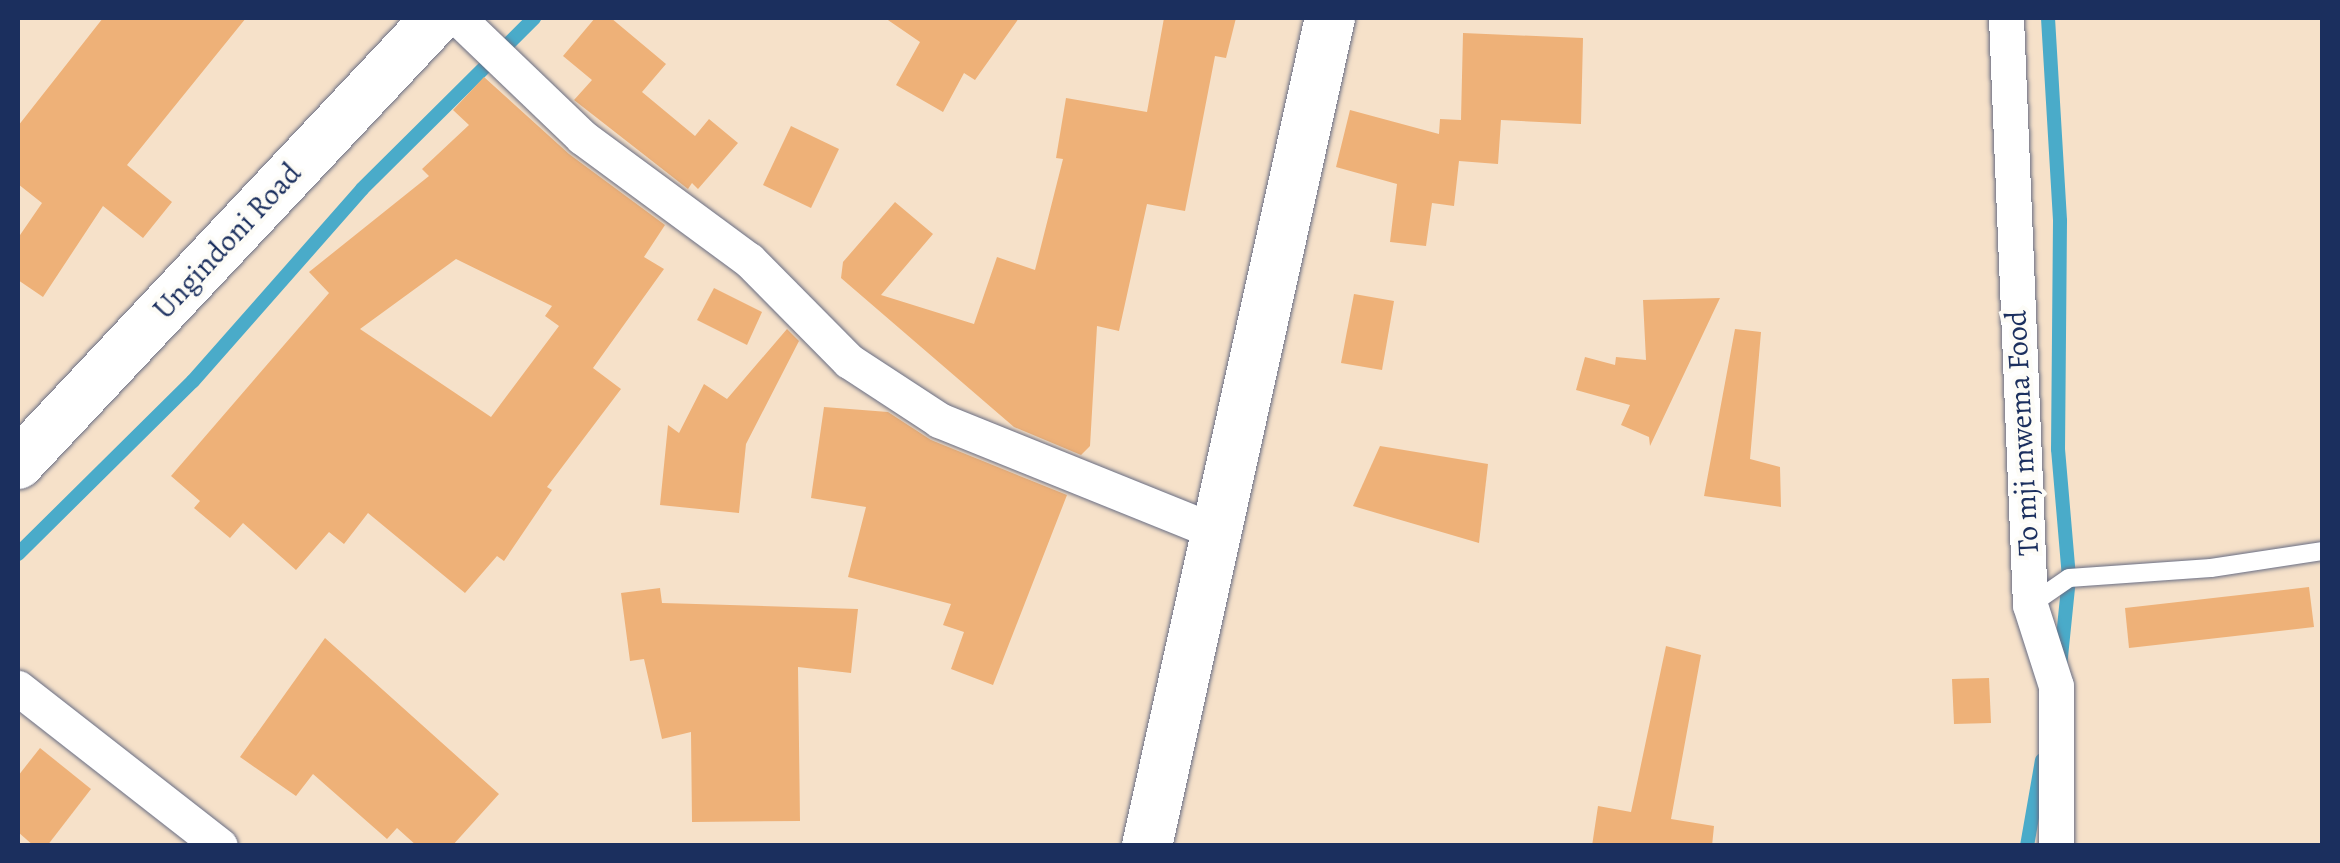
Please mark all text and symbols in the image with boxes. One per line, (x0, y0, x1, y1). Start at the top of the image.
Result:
street label: Ungindoni Road (145, 155, 309, 327)
street label: To mji mwema Food (1998, 309, 2046, 557)

